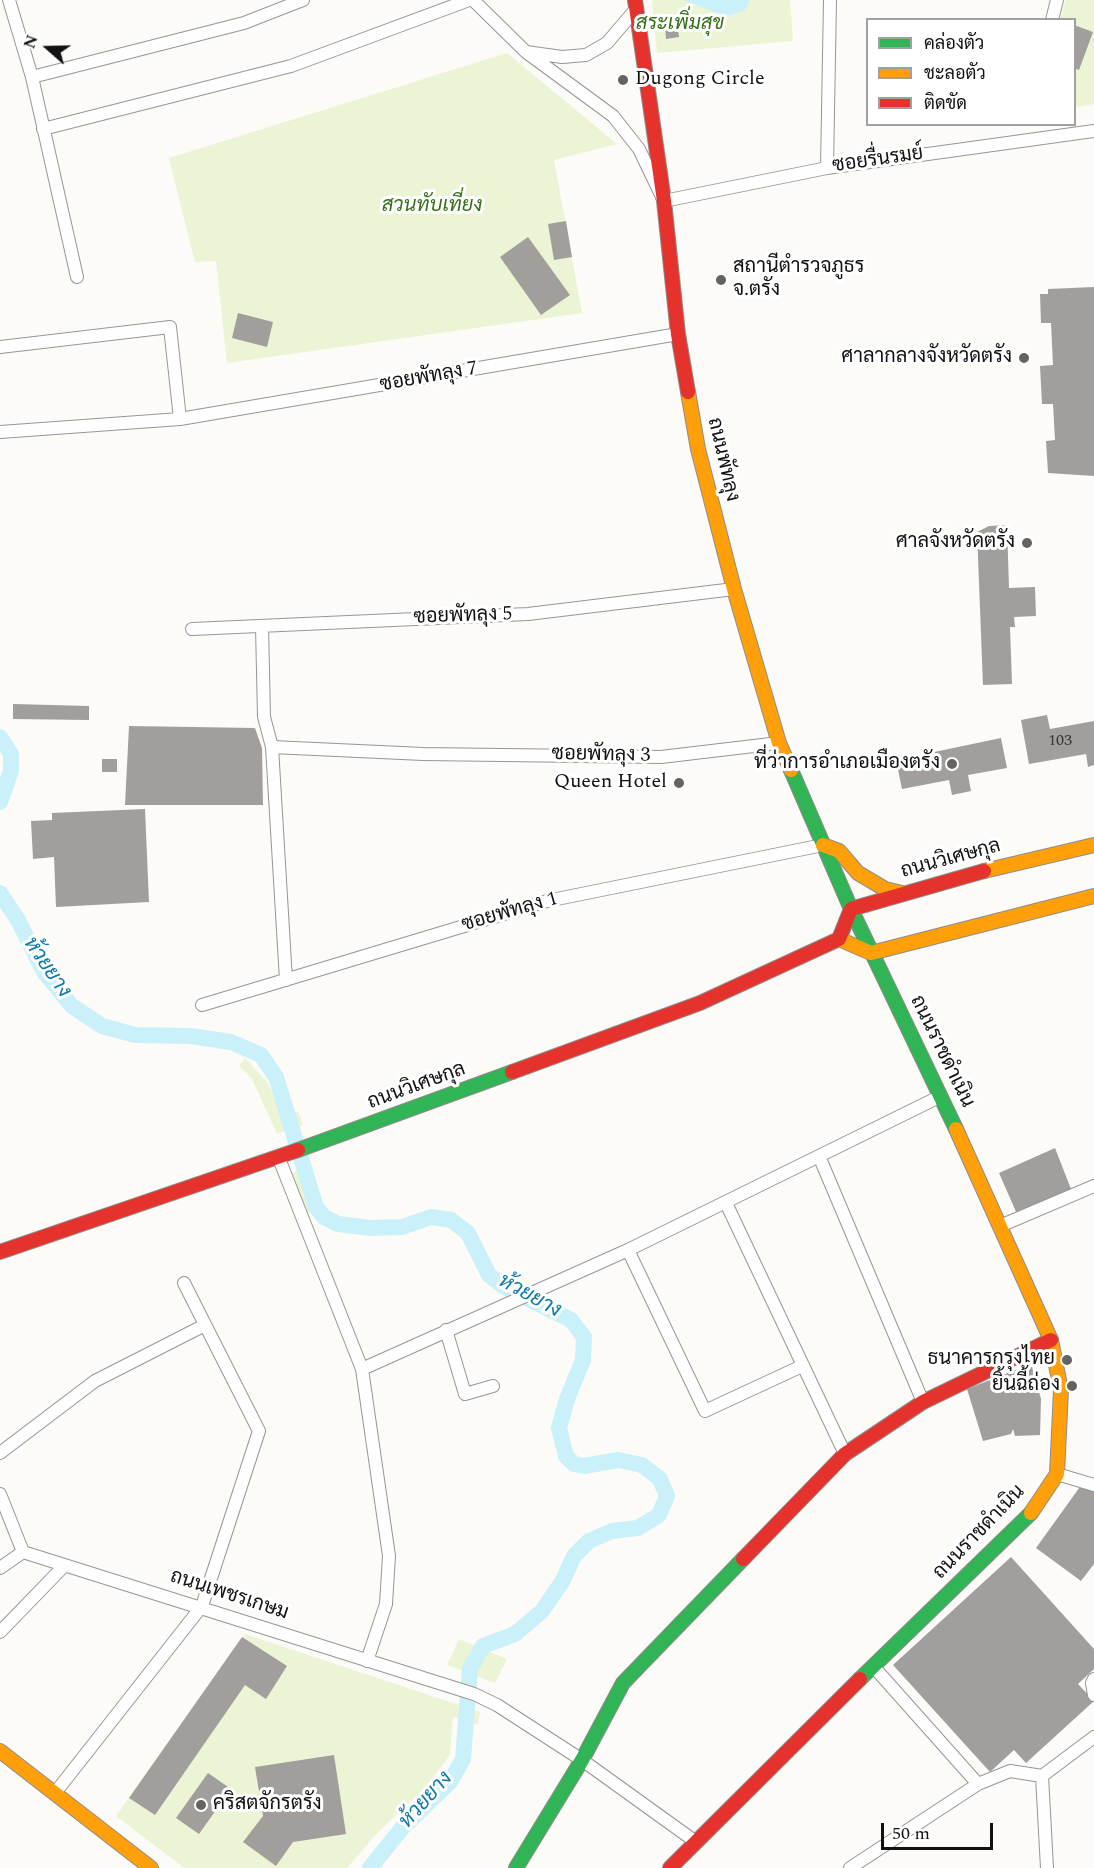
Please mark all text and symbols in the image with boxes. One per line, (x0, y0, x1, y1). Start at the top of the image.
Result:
park label: สระเพิ่มสุข (636, 13, 724, 37)
north arrow (18, 18, 78, 78)
legend (866, 18, 1076, 126)
text: คล่องตัว (924, 30, 984, 57)
text: N (18, 32, 45, 52)
text: ชะลอตัว (924, 60, 986, 87)
place label: Dugong Circle (635, 68, 765, 92)
marker: Dugong Circle (616, 73, 630, 87)
text: ติดขัด (924, 90, 967, 117)
street label: ซอยรื่นรมย์ (831, 143, 925, 179)
park label: สวนทับเที่ยง (382, 195, 482, 219)
place label: สถานีตำรวจภูธร จ.ตรัง (733, 256, 864, 303)
marker: สถานีตำรวจภูธร จ.ตรัง (714, 273, 728, 287)
place label: ศาลากลางจังหวัดตรัง (841, 346, 1012, 370)
marker: ศาลากลางจังหวัดตรัง (1017, 351, 1031, 365)
street label: ซอยพัทลุง 7 (378, 358, 480, 398)
street label: ถนนพัทลุง (701, 416, 743, 504)
place label: ศาลจังหวัดตรัง (896, 531, 1015, 555)
marker: ศาลจังหวัดตรัง (1020, 536, 1034, 550)
street label: ซอยพัทลุง 5 (413, 603, 513, 631)
house number: 103 (1048, 732, 1072, 752)
street label: ซอยพัทลุง 3 (551, 743, 651, 769)
place label: ที่ว่าการอำเภอเมืองตรัง (754, 752, 940, 776)
marker: ที่ว่าการอำเภอเมืองตรัง (945, 757, 959, 771)
place label: Queen Hotel (554, 771, 667, 795)
marker: Queen Hotel (672, 776, 686, 790)
street label: ถนนวิเศษกุล (899, 835, 1003, 885)
street label: ซอยพัทลุง 1 (459, 888, 561, 938)
water label: ห้วยยาง (17, 933, 75, 1003)
street label: ถนนราชดำเนิน (904, 992, 978, 1112)
street label: ถนนวิเศษกุล (365, 1058, 469, 1116)
water label: ห้วยยาง (493, 1270, 565, 1324)
place label: ธนาคารกรุงไทย (928, 1348, 1055, 1372)
marker: ธนาคารกรุงไทย (1060, 1353, 1074, 1367)
place label: ยิ้นฉี้ถ่อง (992, 1374, 1060, 1398)
marker: ยิ้นฉี้ถ่อง (1065, 1379, 1079, 1393)
street label: ถนนราชดำเนิน (929, 1481, 1031, 1585)
street label: ถนนเพชรเกษม (167, 1566, 291, 1626)
water label: ห้วยยาง (395, 1767, 459, 1835)
place label: คริสตจักรตรัง (213, 1793, 322, 1817)
marker: คริสตจักรตรัง (194, 1798, 208, 1812)
scale bar (884, 1811, 996, 1849)
text: 50 m (892, 1820, 930, 1847)

